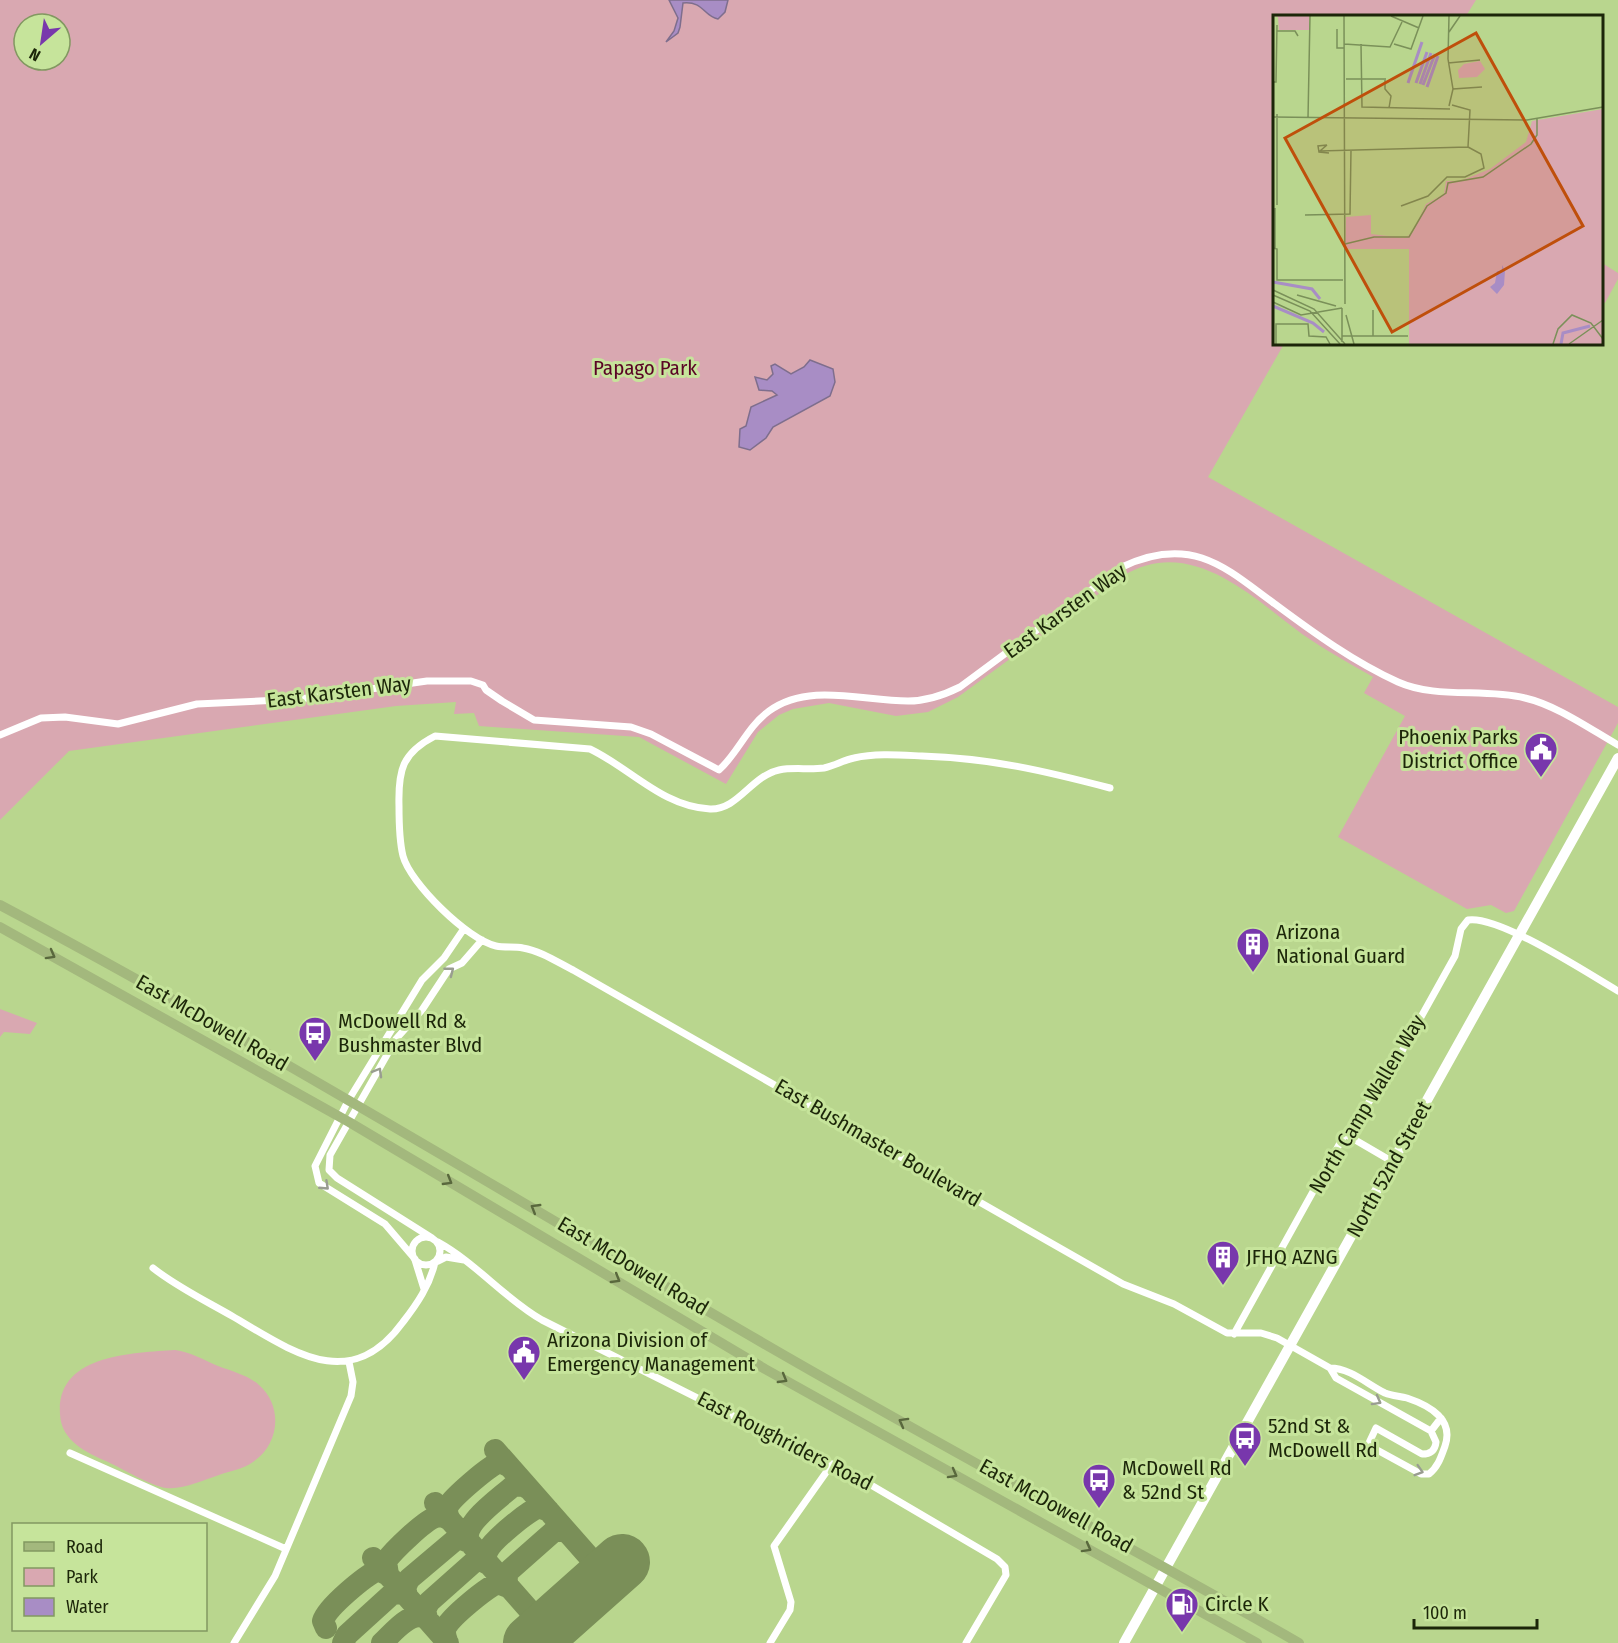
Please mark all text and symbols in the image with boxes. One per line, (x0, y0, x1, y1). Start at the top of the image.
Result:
north arrow (12, 12, 72, 72)
inset map (1273, 15, 1603, 345)
text: N (26, 44, 44, 65)
park label: Papago Park (593, 355, 697, 381)
street label: East Karsten Way (999, 557, 1132, 664)
street label: East Karsten Way (265, 670, 413, 714)
place label: Phoenix Parks District Office (1398, 724, 1518, 774)
public building icon: Phoenix Parks District Office (1523, 731, 1559, 778)
place label: Arizona National Guard (1276, 919, 1405, 969)
building icon: Arizona National Guard (1235, 926, 1271, 973)
one-way arrow (45, 947, 56, 959)
one-way arrow (443, 967, 454, 978)
street label: East McDowell Road (131, 969, 293, 1077)
place label: McDowell Rd & Bushmaster Blvd (338, 1008, 482, 1058)
street label: North Camp Wallen Way (1303, 1009, 1431, 1198)
bus stop icon: McDowell Rd & Bushmaster Blvd (297, 1015, 333, 1062)
one-way arrow (370, 1067, 382, 1078)
street label: East Bushmaster Boulevard (770, 1073, 986, 1213)
street label: North 52nd Street (1341, 1096, 1437, 1242)
one-way arrow (442, 1173, 452, 1185)
one-way arrow (317, 1179, 328, 1190)
one-way arrow (531, 1204, 541, 1215)
street label: East McDowell Road (553, 1211, 713, 1321)
building icon: JFHQ AZNG (1205, 1239, 1241, 1286)
place label: JFHQ AZNG (1246, 1244, 1338, 1270)
one-way arrow (610, 1272, 620, 1284)
place label: Arizona Division of Emergency Management (547, 1327, 755, 1377)
public building icon: Arizona Division of Emergency Management (506, 1334, 542, 1381)
one-way arrow (777, 1372, 787, 1384)
street label: East Roughriders Road (693, 1386, 877, 1496)
one-way arrow (1371, 1394, 1381, 1405)
place label: 52nd St & McDowell Rd (1268, 1413, 1378, 1463)
one-way arrow (899, 1418, 909, 1429)
bus stop icon: 52nd St & McDowell Rd (1227, 1420, 1263, 1467)
street label: East McDowell Road (975, 1453, 1137, 1559)
place label: McDowell Rd & 52nd St (1122, 1455, 1232, 1505)
bus stop icon: McDowell Rd & 52nd St (1081, 1462, 1117, 1509)
one-way arrow (1414, 1464, 1424, 1476)
one-way arrow (947, 1467, 958, 1478)
legend (12, 1523, 207, 1631)
text: Road (66, 1536, 103, 1558)
one-way arrow (1081, 1541, 1091, 1552)
text: Park (66, 1566, 99, 1588)
fuel station icon: Circle K (1164, 1586, 1200, 1633)
place label: Circle K (1205, 1591, 1269, 1617)
scale bar (1414, 1592, 1537, 1630)
text: Water (66, 1596, 109, 1618)
text: 100 m (1423, 1602, 1467, 1624)

